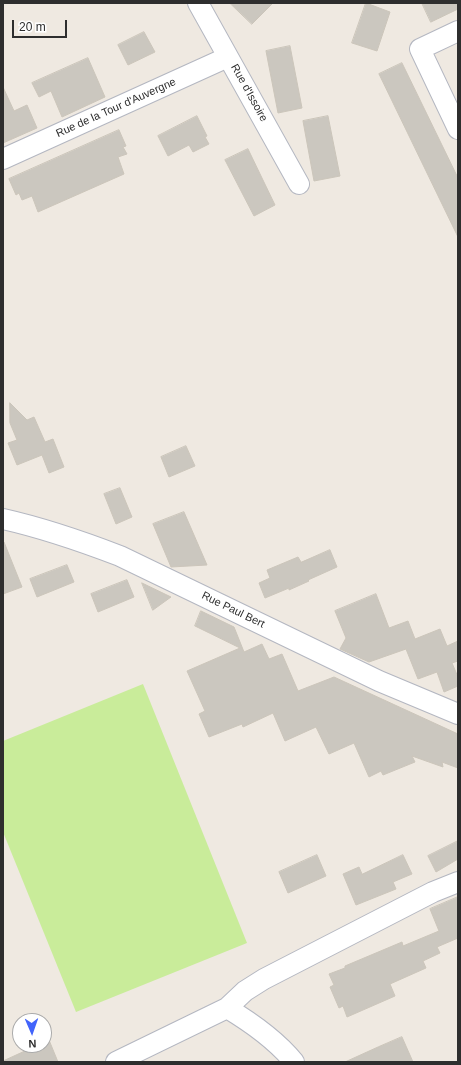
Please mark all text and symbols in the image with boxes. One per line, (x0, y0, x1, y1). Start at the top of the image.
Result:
scale bar (14, 12, 69, 38)
text: 20 m (19, 20, 46, 34)
street label: Rue d'Issoire (228, 62, 270, 124)
street label: Rue de la Tour d'Auvergne (54, 76, 178, 140)
street label: Rue Paul Bert (199, 589, 267, 631)
north arrow (12, 1013, 52, 1053)
text: N (28, 1038, 37, 1050)

